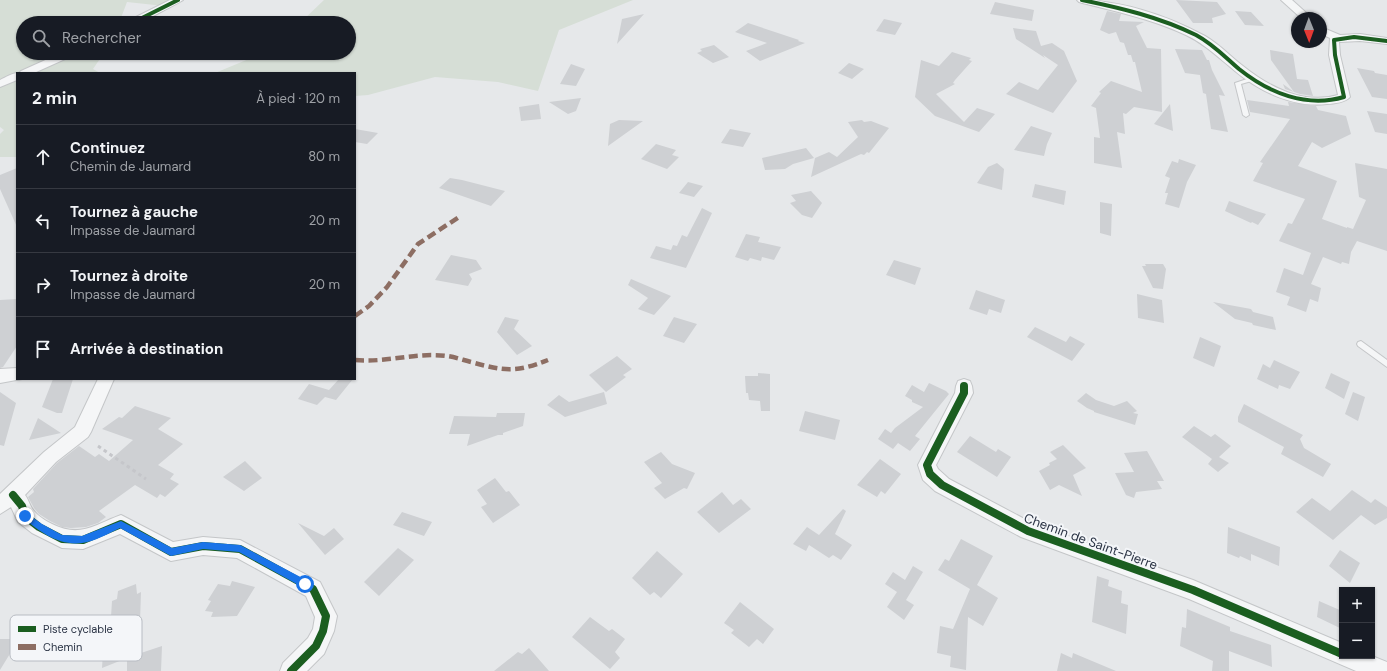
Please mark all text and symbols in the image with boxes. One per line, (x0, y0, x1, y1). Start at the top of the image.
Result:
north arrow (1291, 12, 1327, 48)
search box (16, 16, 356, 60)
icon: search (30, 27, 52, 49)
text: Rechercher (62, 28, 141, 48)
text: 2 min (32, 87, 77, 109)
text: À pied · 120 m (256, 90, 340, 107)
text: Continuez (70, 138, 145, 158)
icon: ahead (32, 146, 54, 168)
text: 80 m (308, 148, 340, 165)
text: Chemin de Jaumard (70, 158, 191, 175)
text: Tournez à gauche (70, 202, 198, 222)
icon: left (32, 210, 54, 232)
text: 20 m (309, 212, 340, 229)
text: Impasse de Jaumard (70, 222, 195, 239)
text: Tournez à droite (70, 266, 188, 286)
icon: right (32, 274, 54, 296)
text: 20 m (309, 276, 340, 293)
text: Impasse de Jaumard (70, 286, 195, 303)
icon: arrive (32, 338, 54, 360)
text: Arrivée à destination (70, 339, 223, 359)
route end (16, 507, 34, 525)
street label: Chemin de Saint-Pierre (1022, 509, 1160, 574)
route start (296, 575, 314, 593)
map controls (1339, 587, 1375, 659)
button: + (1339, 587, 1375, 623)
legend (10, 615, 142, 661)
text: Piste cyclable (43, 622, 113, 636)
button: − (1339, 623, 1375, 659)
text: Chemin (43, 640, 82, 654)

